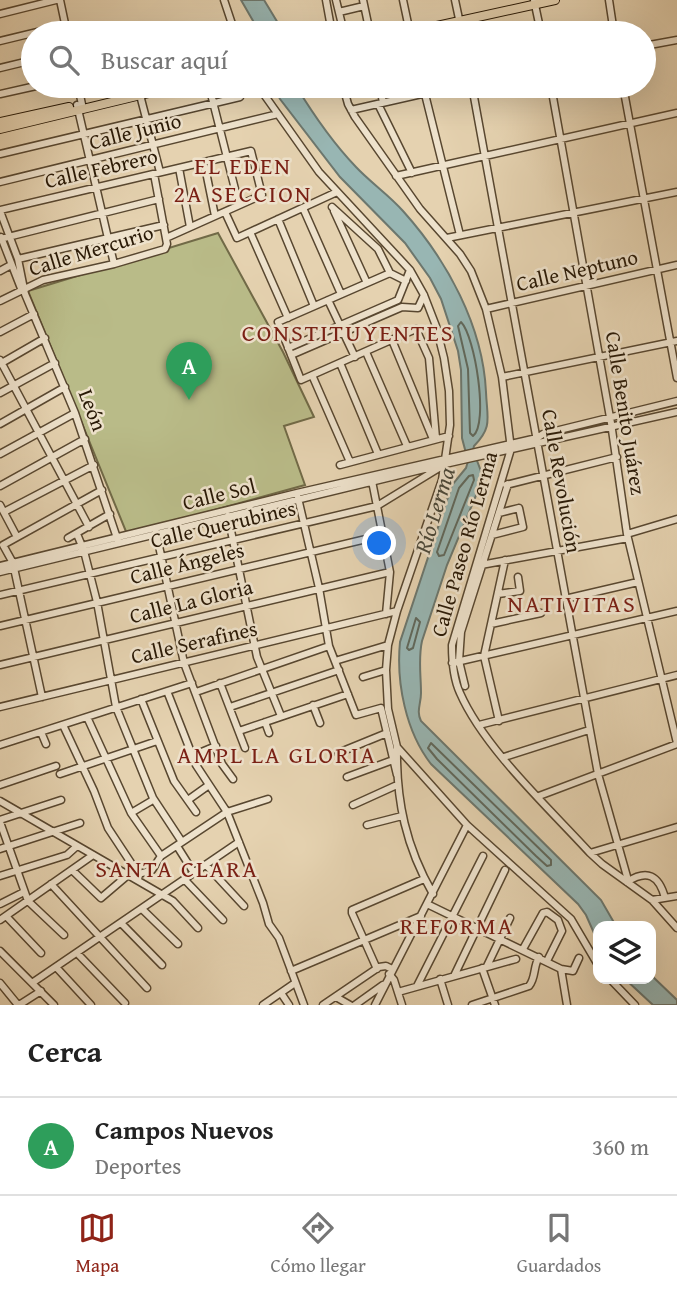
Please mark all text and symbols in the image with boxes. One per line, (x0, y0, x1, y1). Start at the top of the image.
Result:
search box (21, 21, 656, 98)
text: Buscar aquí (101, 40, 228, 79)
icon: search (45, 41, 83, 79)
street label: Calle Junio (86, 105, 184, 157)
street label: Calle Febrero (41, 140, 161, 196)
district label: EL EDEN 2A SECCION (174, 148, 313, 211)
street label: Calle Mercurio (25, 216, 157, 284)
street label: Calle Neptuno (513, 241, 641, 299)
district label: CONSTITUYENTES (242, 315, 454, 350)
street label: Calle Benito Juárez (598, 329, 654, 497)
pin: A (166, 342, 212, 400)
street label: León (71, 385, 115, 436)
street label: Calle Revolución (534, 407, 590, 555)
street label: Calle Paseo Río Lerma (423, 448, 505, 640)
water label: Río Lerma (405, 462, 463, 558)
street label: Calle Sol (179, 470, 259, 518)
street label: Calle Querubines (147, 492, 299, 556)
your location (362, 526, 396, 560)
street label: Calle Ángeles (127, 534, 247, 592)
street label: Calle La Gloria (126, 571, 256, 631)
district label: NATIVITAS (507, 586, 637, 621)
street label: Calle Serafines (128, 612, 260, 672)
district label: AMPL LA GLORIA (177, 737, 377, 772)
district label: SANTA CLARA (95, 851, 259, 886)
district label: REFORMA (400, 908, 514, 943)
map controls (593, 921, 656, 984)
button: layers (593, 921, 656, 984)
text: Cerca (28, 1029, 102, 1073)
text: Campos Nuevos (95, 1110, 274, 1149)
text: A (44, 1130, 58, 1163)
text: 360 m (592, 1130, 649, 1163)
text: Deportes (95, 1149, 181, 1182)
tab: Mapa (76, 1209, 119, 1279)
tab: Cómo llegar (270, 1209, 366, 1279)
tab: Guardados (517, 1209, 601, 1279)

